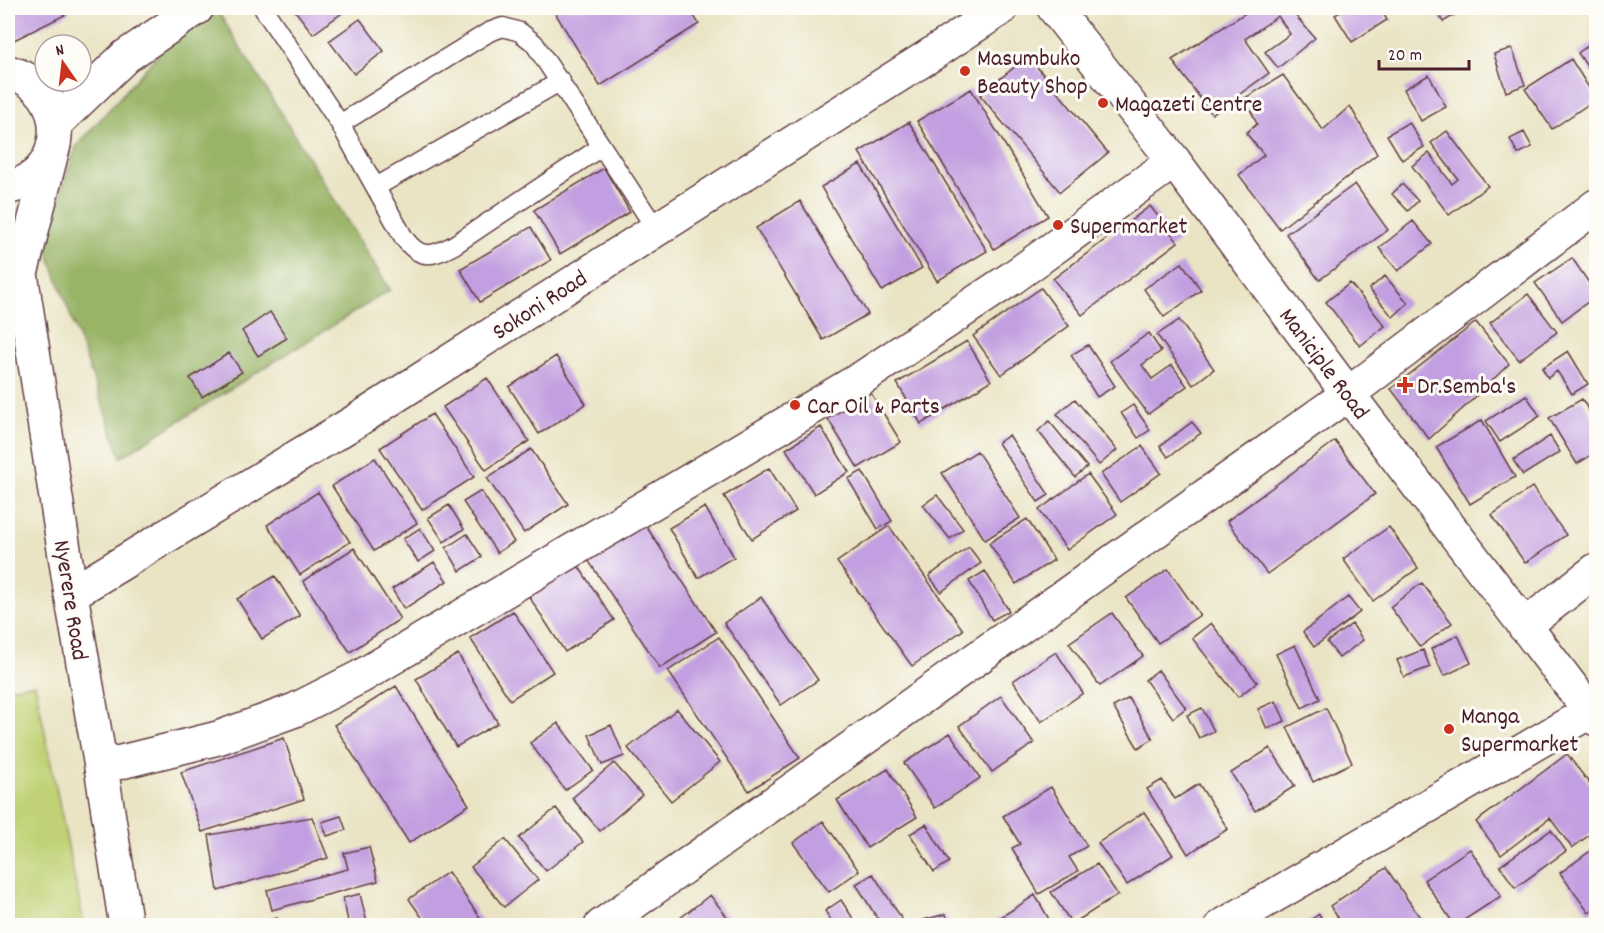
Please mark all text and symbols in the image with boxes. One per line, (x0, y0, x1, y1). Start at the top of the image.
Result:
north arrow (33, 33, 93, 93)
scale bar (1379, 33, 1469, 71)
text: N (53, 39, 67, 63)
place label: Masumbuko Beauty Shop (977, 43, 1088, 105)
text: 20 m (1388, 44, 1422, 69)
marker: Masumbuko Beauty Shop (958, 64, 972, 78)
place label: Magazeti Centre (1115, 89, 1262, 123)
marker: Magazeti Centre (1096, 96, 1110, 110)
place label: Supermarket (1070, 211, 1188, 245)
marker: Supermarket (1051, 218, 1065, 232)
street label: Sokoni Road (486, 263, 595, 350)
street label: Maniciple Road (1269, 302, 1376, 428)
place label: Dr.Semba's (1417, 371, 1516, 405)
marker: Dr.Semba's (1398, 378, 1412, 392)
place label: Car Oil & Parts (807, 391, 940, 425)
marker: Car Oil & Parts (788, 398, 802, 412)
street label: Nyerere Road (43, 538, 95, 663)
place label: Manga Supermarket (1461, 701, 1579, 763)
marker: Manga Supermarket (1442, 722, 1456, 736)

